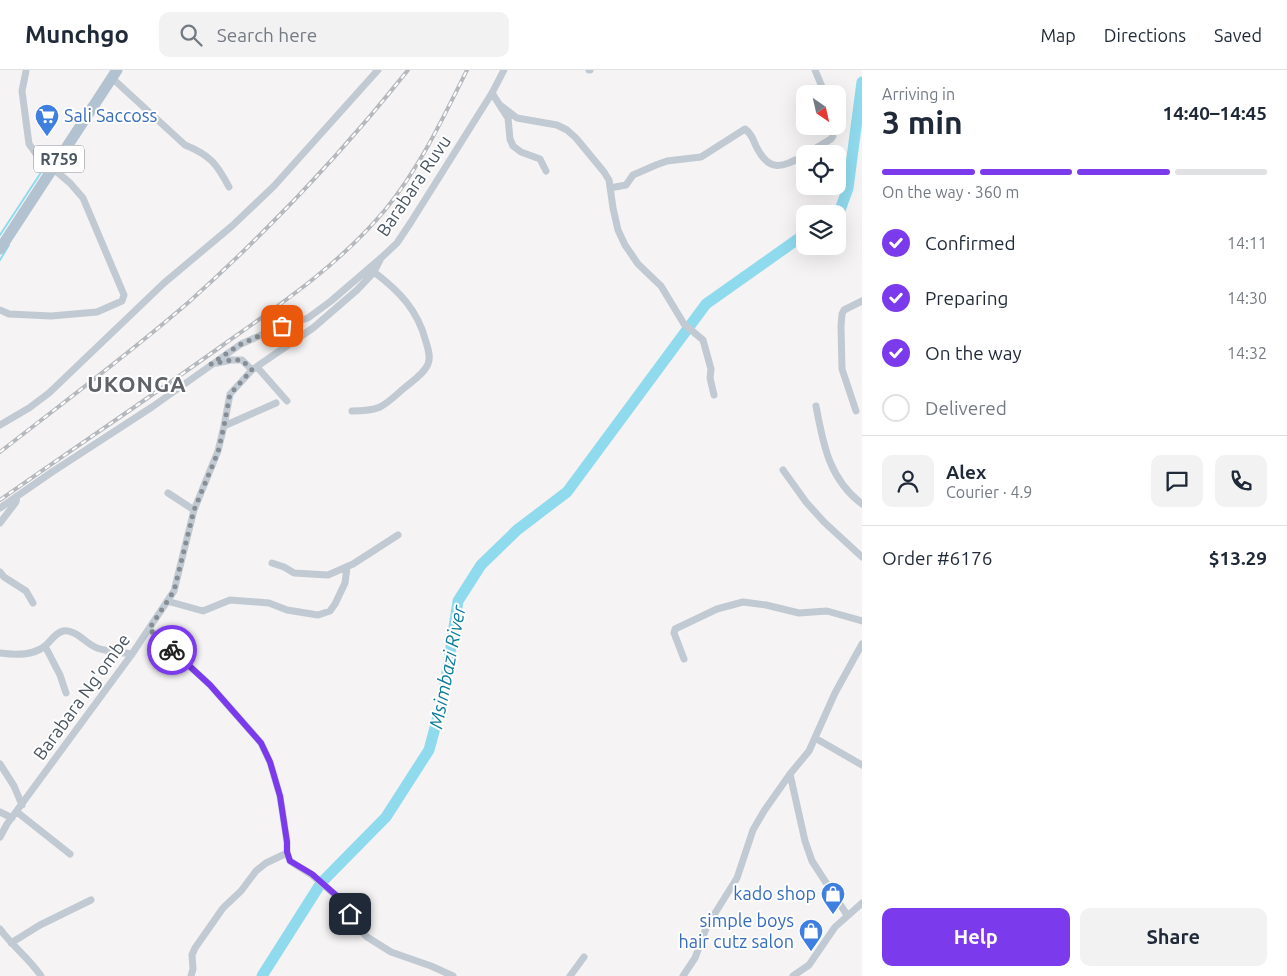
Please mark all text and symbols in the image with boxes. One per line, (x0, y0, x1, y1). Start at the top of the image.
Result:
search box (159, 12, 509, 57)
text: Munchgo (25, 21, 129, 48)
icon: search (177, 21, 205, 49)
text: Search here (217, 24, 317, 46)
text: Map (1040, 25, 1076, 45)
text: Directions (1104, 25, 1186, 45)
text: Saved (1214, 25, 1262, 45)
north arrow (796, 85, 846, 135)
map controls (796, 85, 846, 255)
text: Arriving in (882, 85, 955, 103)
text: 14:40–14:45 (1162, 102, 1267, 124)
supermarket icon: Sali Saccoss (34, 103, 60, 137)
text: 3 min (882, 104, 963, 140)
place label: Sali Saccoss (64, 105, 158, 125)
street label: Barabara Ruvu (372, 131, 454, 240)
button: locate (796, 145, 846, 195)
road number: R759 (34, 146, 84, 172)
text: On the way · 360 m (882, 183, 1019, 201)
button: layers (796, 205, 846, 255)
icon: check (882, 229, 910, 257)
text: Confirmed (925, 232, 1016, 254)
text: 14:11 (1227, 234, 1267, 252)
icon: check (882, 284, 910, 312)
text: Preparing (925, 287, 1009, 309)
text: 14:30 (1227, 289, 1267, 307)
pin (261, 305, 303, 347)
icon: bag (268, 312, 296, 340)
icon: check (882, 339, 910, 367)
text: On the way (925, 342, 1022, 364)
text: 14:32 (1227, 344, 1267, 362)
district label: UKONGA (87, 371, 187, 396)
text: Delivered (925, 397, 1007, 419)
button: person (882, 455, 934, 507)
button: chat (1151, 455, 1203, 507)
button: phone (1215, 455, 1267, 507)
text: Alex (946, 461, 986, 483)
text: Courier · 4.9 (946, 483, 1032, 501)
text: Order #6176 (882, 547, 992, 569)
text: $13.29 (1209, 547, 1267, 569)
water label: Msimbazi River (424, 603, 470, 731)
courier (147, 625, 197, 675)
street label: Barabara Ng'ombe (29, 630, 134, 763)
icon: bike (158, 636, 186, 664)
shop icon: kado shop (820, 881, 846, 915)
place label: kado shop (733, 883, 816, 903)
pin (329, 893, 371, 935)
icon: home (336, 900, 364, 928)
button: Help (882, 908, 1070, 966)
button: Share (1080, 908, 1267, 966)
place label: simple boys hair cutz salon (678, 910, 794, 951)
shop icon: simple boys hair cutz salon (798, 918, 824, 952)

